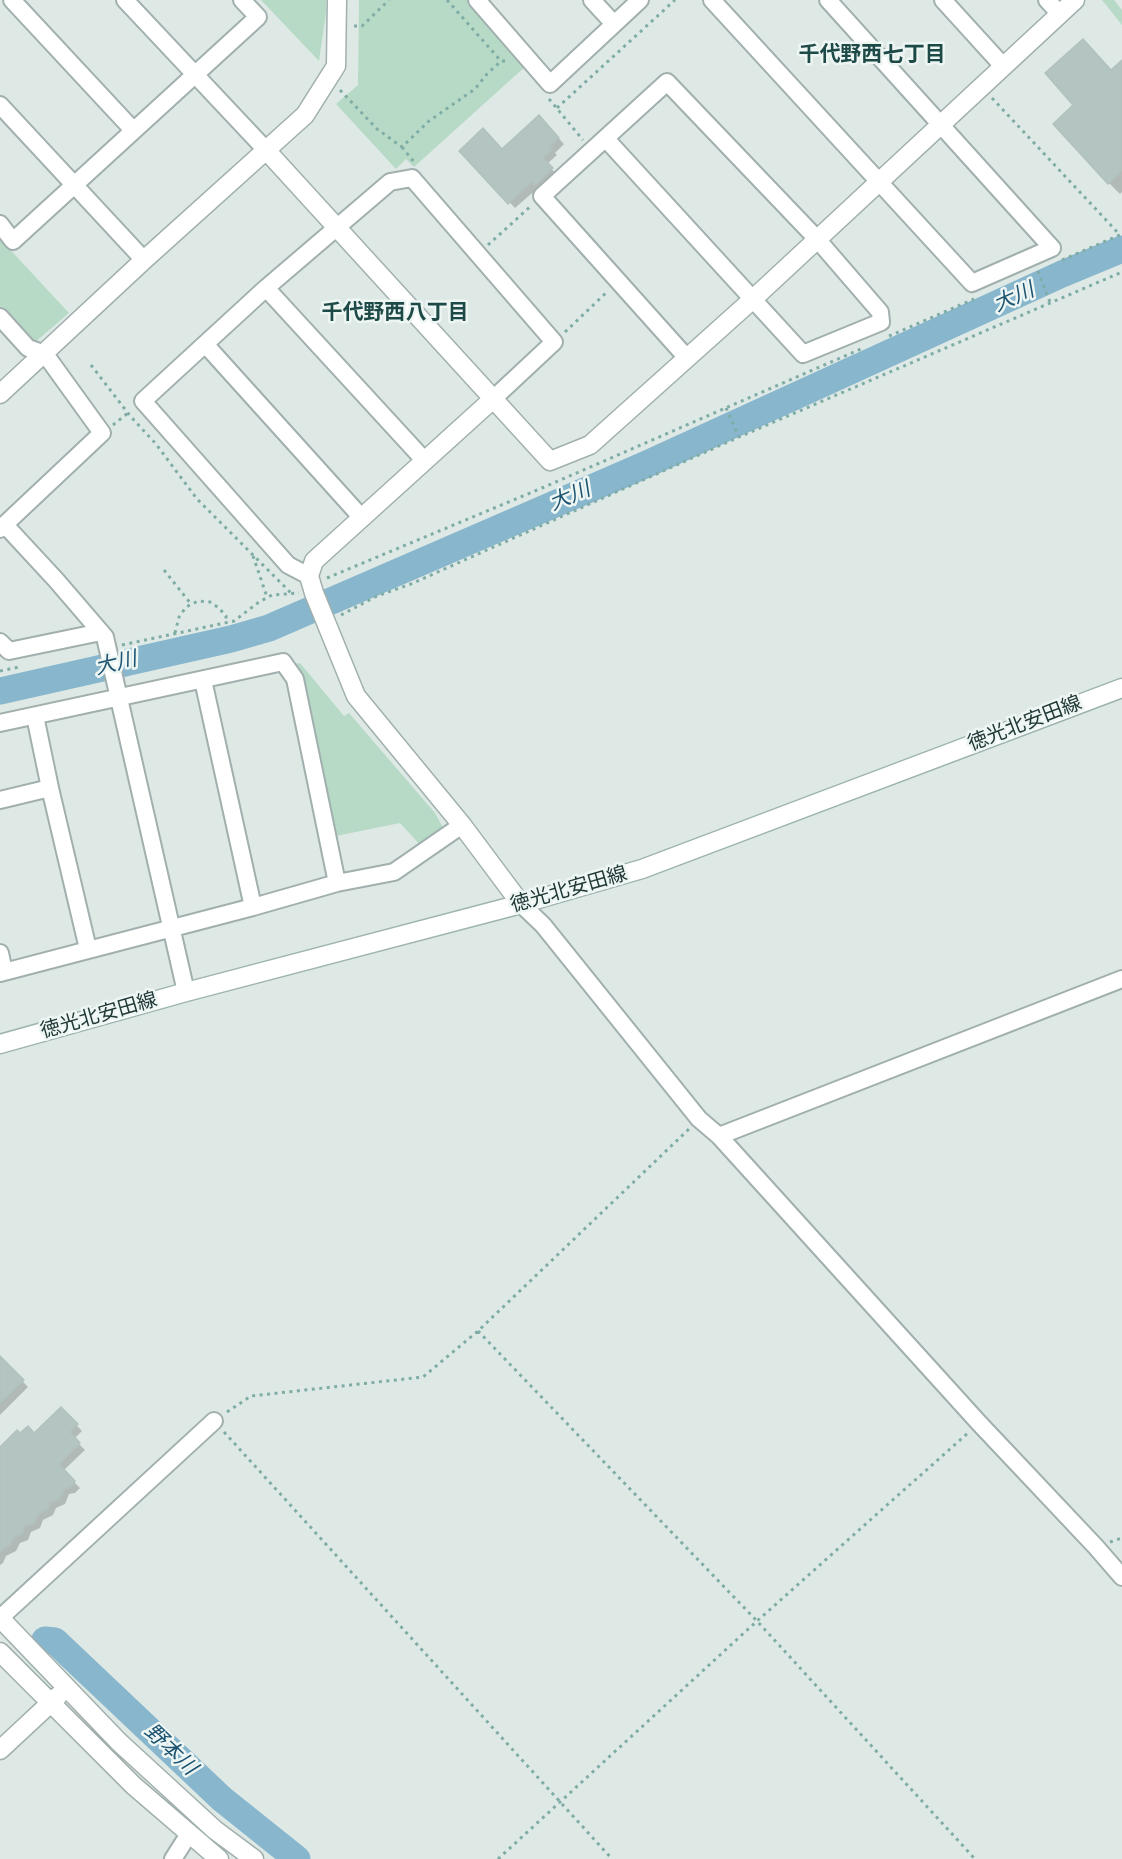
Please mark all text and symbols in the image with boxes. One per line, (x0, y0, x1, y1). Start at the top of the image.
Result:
district label: 千代野西七丁目 (799, 42, 945, 68)
water label: 大川 (990, 278, 1038, 318)
district label: 千代野西八丁目 (322, 300, 468, 326)
water label: 大川 (546, 477, 594, 517)
water label: 大川 (93, 647, 139, 681)
street label: 徳光北安田線 (965, 691, 1085, 757)
street label: 徳光北安田線 (508, 862, 630, 918)
street label: 徳光北安田線 (38, 988, 160, 1044)
water label: 野本川 (139, 1719, 201, 1781)

